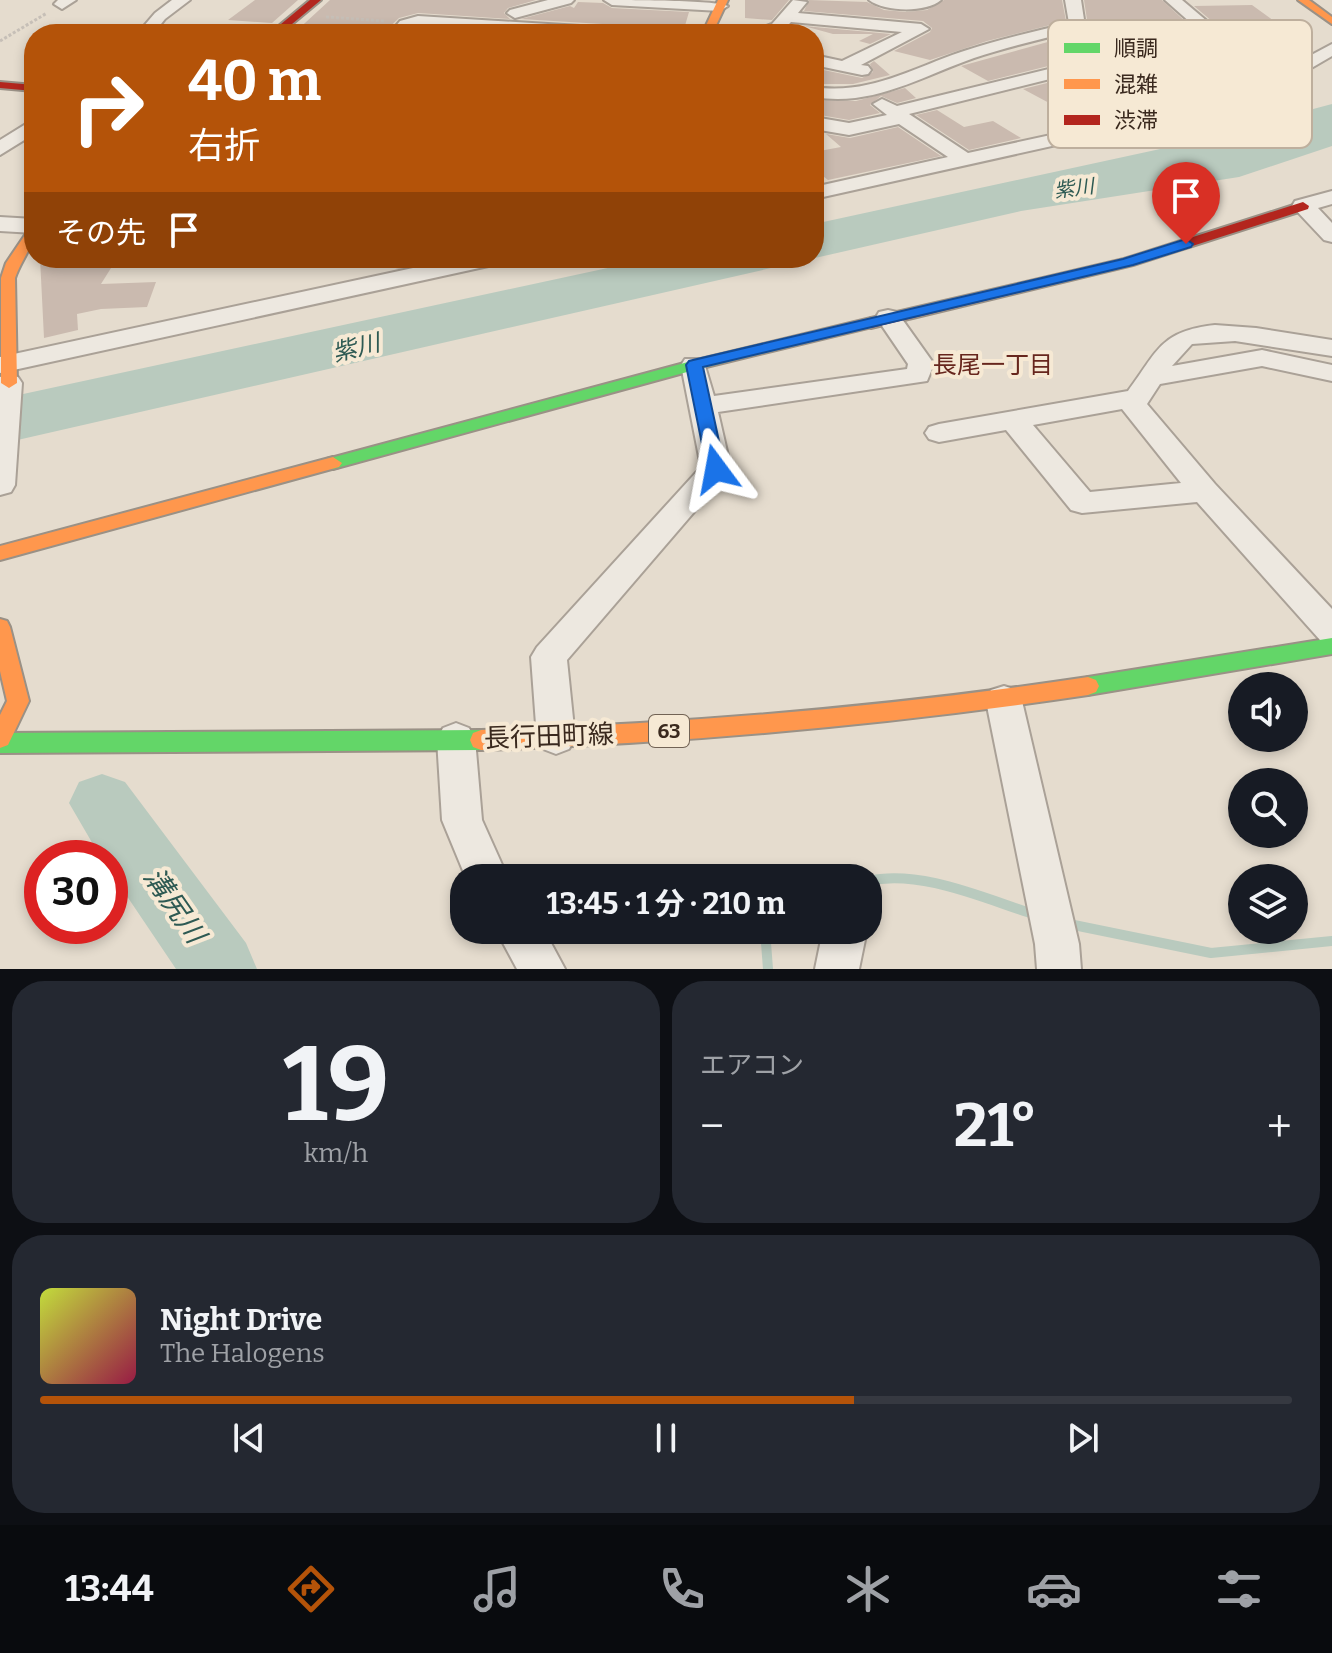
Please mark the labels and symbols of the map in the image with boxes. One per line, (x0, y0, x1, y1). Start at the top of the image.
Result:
legend (1048, 20, 1312, 148)
text: 順調 (1114, 35, 1158, 62)
text: 混雑 (1114, 71, 1158, 98)
text: 渋滞 (1114, 107, 1158, 134)
pin (1152, 162, 1220, 244)
water label: 紫川 (1053, 173, 1097, 202)
water label: 紫川 (329, 328, 386, 367)
district label: 長尾一丁目 (933, 351, 1053, 379)
position arrow (674, 427, 758, 511)
road number: 63 (649, 715, 689, 747)
street label: 長行田町線 (484, 719, 615, 754)
speed limit sign: 30 (24, 840, 128, 944)
water label: 溝尻川 (137, 861, 214, 952)

